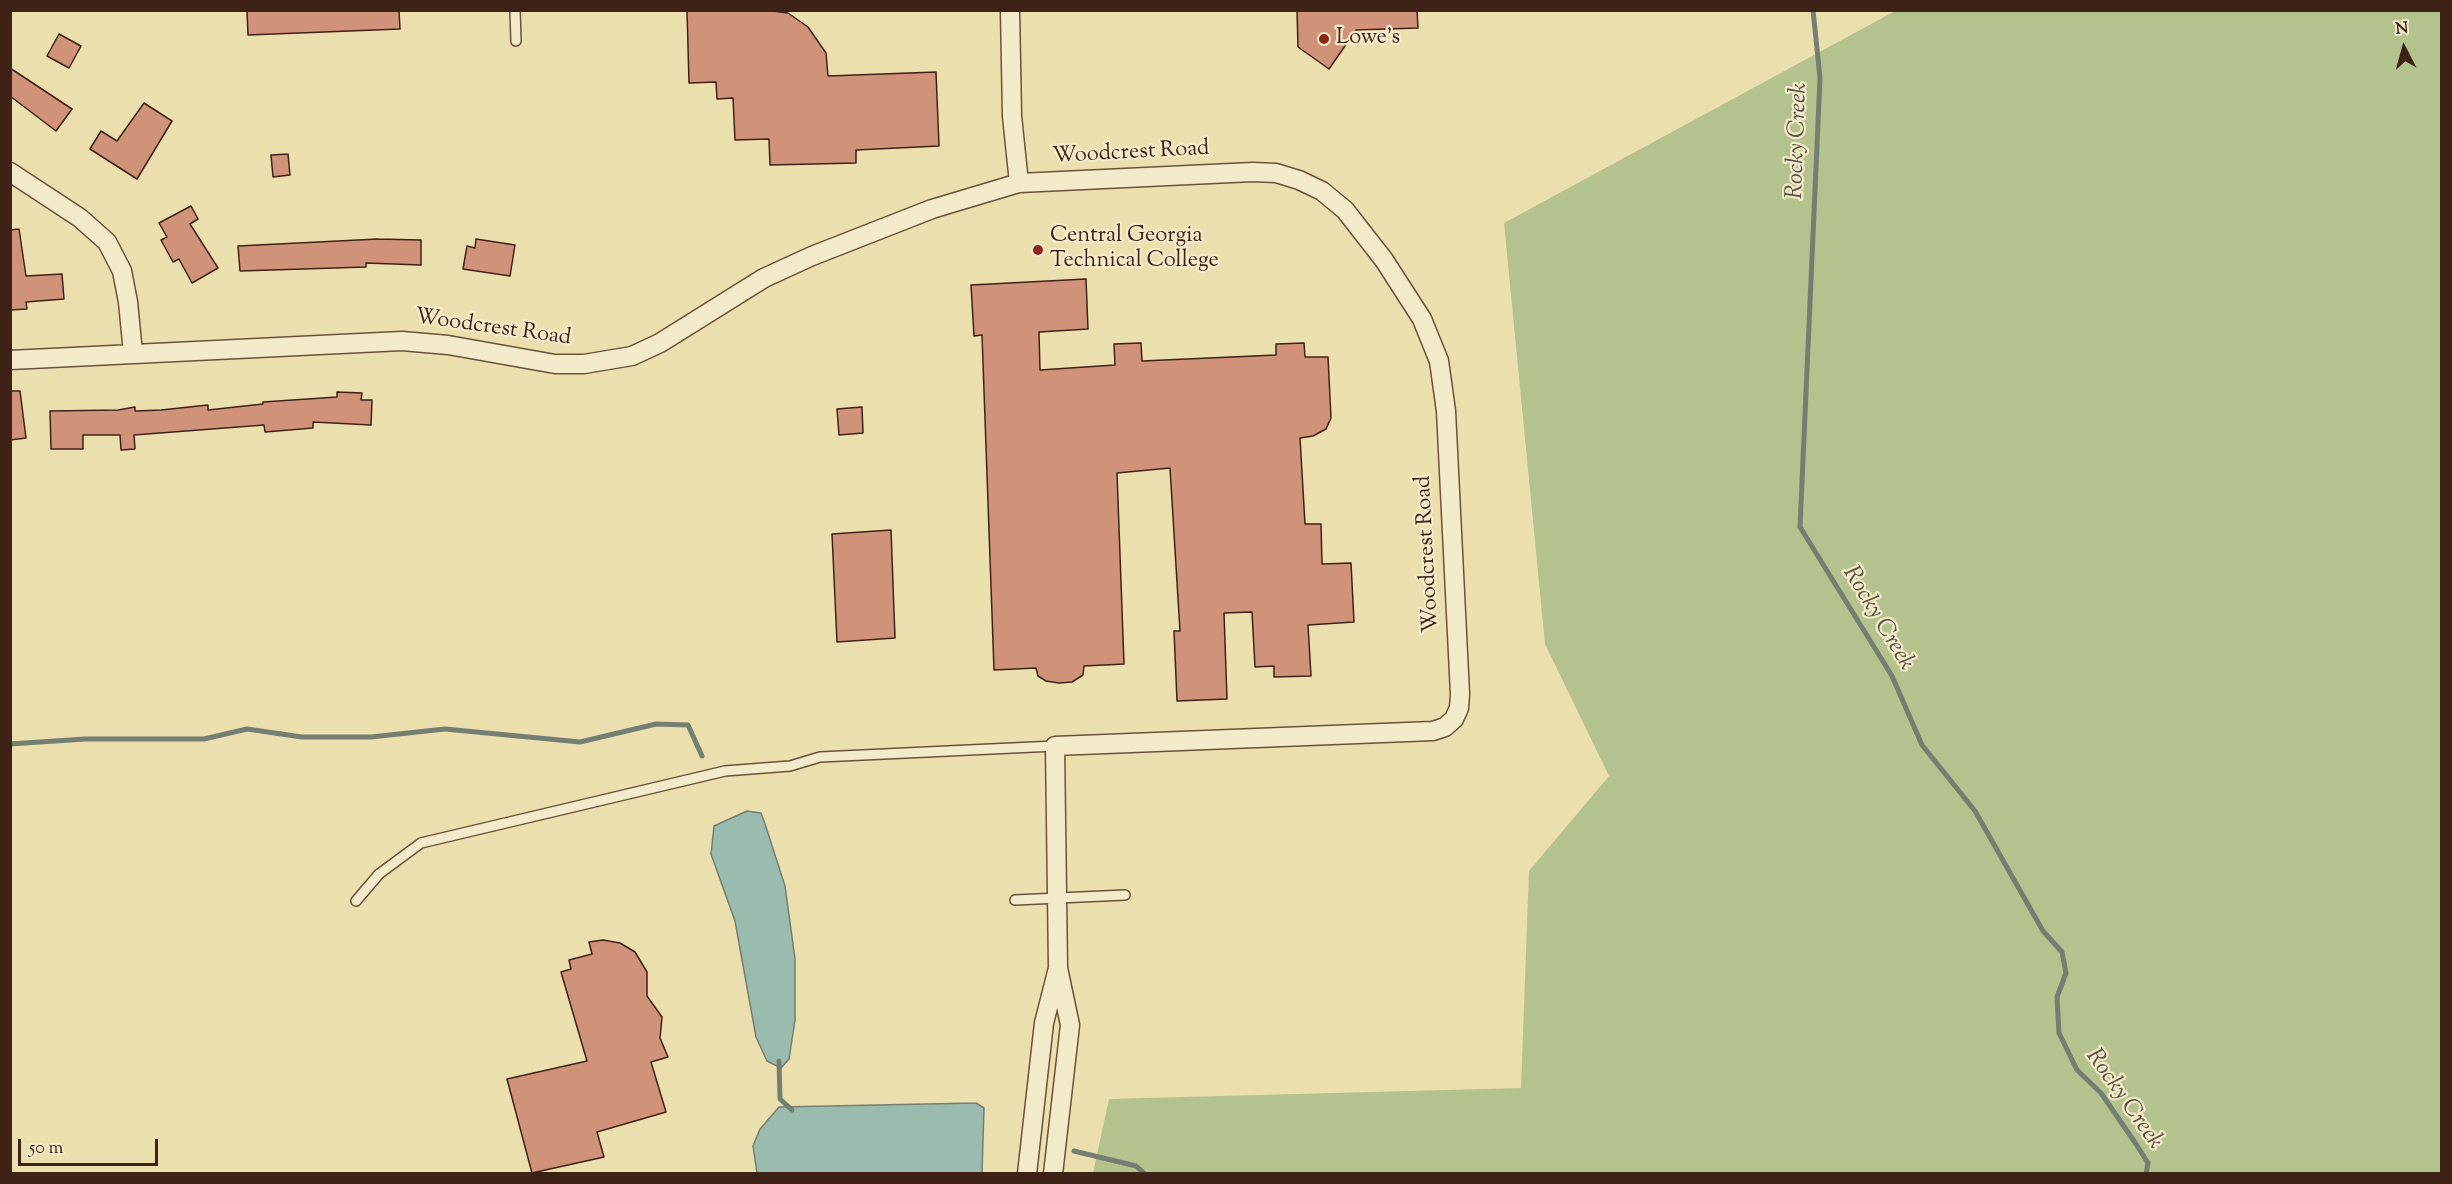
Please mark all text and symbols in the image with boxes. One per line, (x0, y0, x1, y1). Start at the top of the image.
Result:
text: N (2395, 17, 2410, 42)
north arrow (2374, 18, 2434, 78)
place label: Lowe's (1336, 26, 1400, 52)
marker: Lowe's (1317, 32, 1331, 46)
water label: Rocky Creek (1783, 82, 1815, 200)
street label: Woodcrest Road (1052, 137, 1210, 171)
place label: Central Georgia Technical College (1050, 224, 1219, 276)
marker: Central Georgia Technical College (1031, 243, 1045, 257)
street label: Woodcrest Road (413, 305, 573, 353)
street label: Woodcrest Road (1412, 475, 1446, 633)
water label: Rocky Creek (1835, 562, 1919, 676)
water label: Rocky Creek (2078, 1044, 2168, 1156)
scale bar (21, 1127, 160, 1165)
text: 50 m (29, 1136, 63, 1162)

